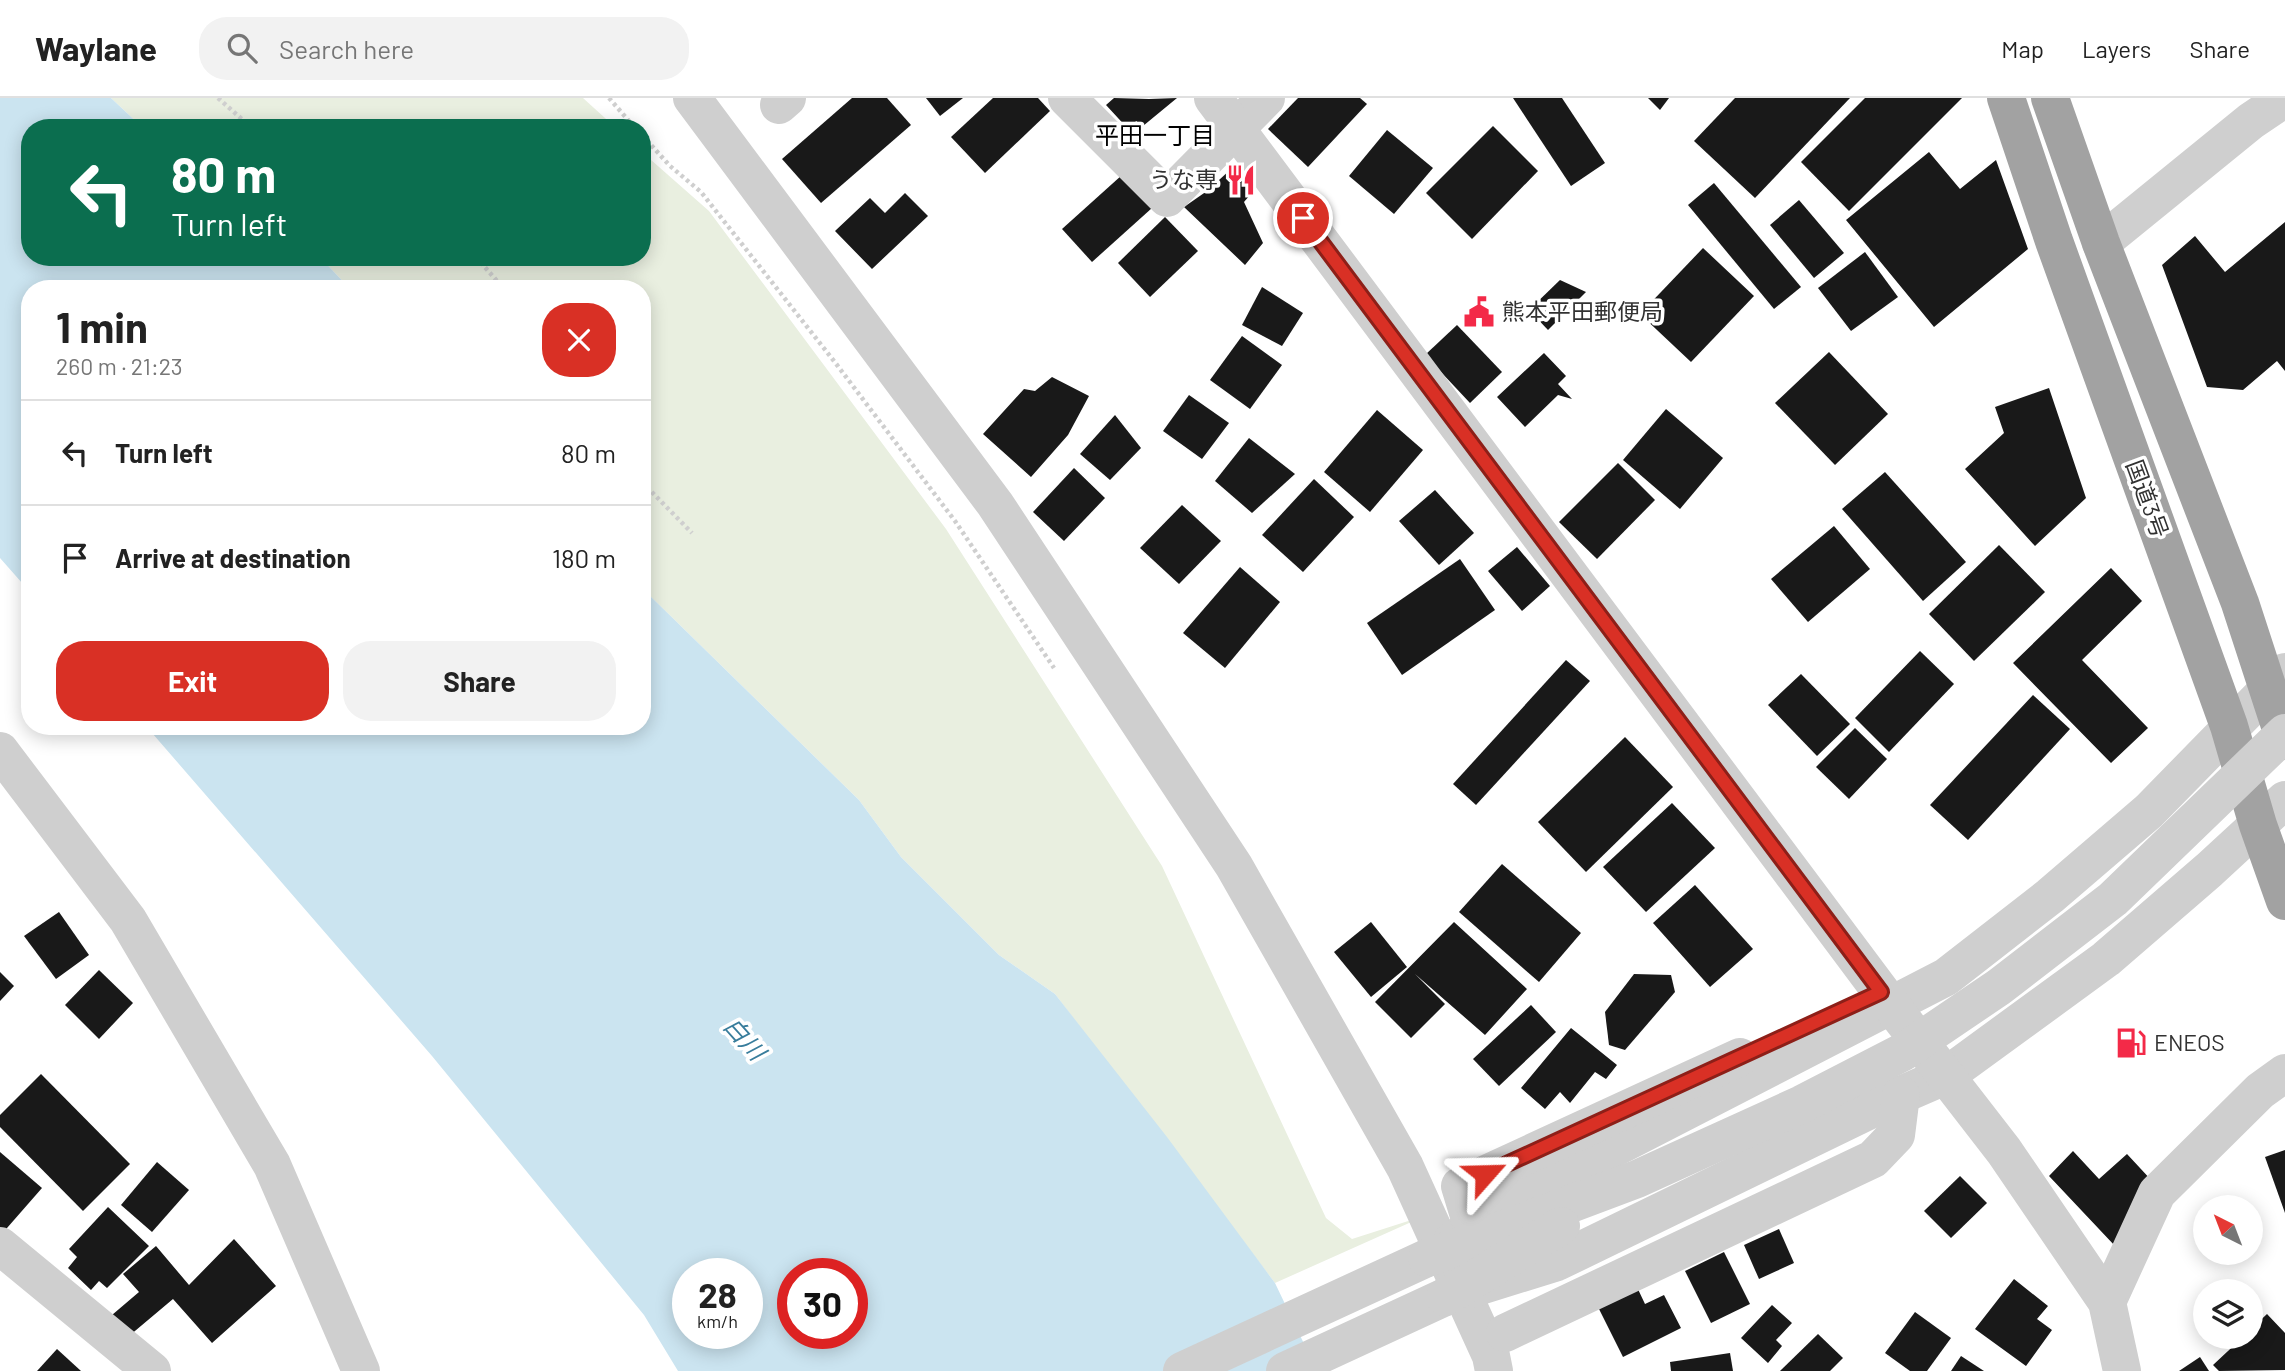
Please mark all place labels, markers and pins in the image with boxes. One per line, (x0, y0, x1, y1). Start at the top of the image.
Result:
restaurant icon: うな専 (1224, 163, 1258, 197)
place label: うな専 (1149, 165, 1218, 193)
pin (1273, 188, 1333, 248)
public building icon: 熊本平田郵便局 (1462, 295, 1496, 329)
place label: 熊本平田郵便局 (1502, 297, 1663, 325)
fuel station icon: ENEOS (2114, 1026, 2148, 1060)
place label: ENEOS (2154, 1028, 2225, 1056)

